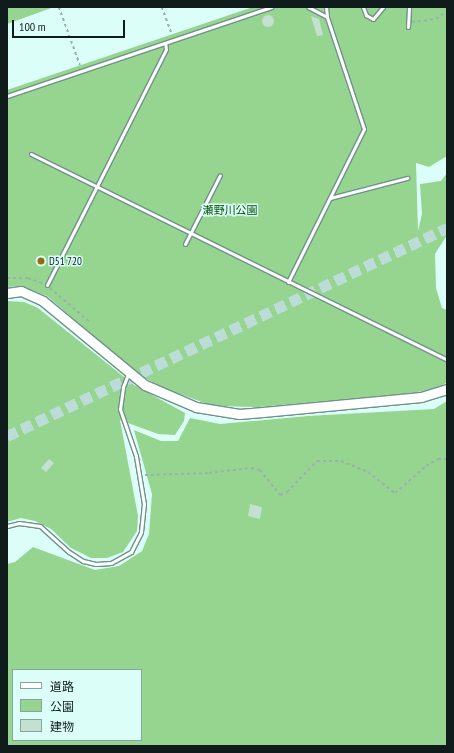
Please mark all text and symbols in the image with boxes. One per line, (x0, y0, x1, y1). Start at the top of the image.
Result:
scale bar (14, 12, 127, 38)
text: 100 m (19, 19, 46, 34)
park label: 瀬野川公園 (203, 203, 257, 217)
place label: D51 720 (49, 254, 82, 268)
marker: D51 720 (36, 256, 46, 266)
legend (12, 669, 142, 741)
text: 道路 (50, 679, 74, 694)
text: 公園 (50, 699, 74, 714)
text: 建物 (50, 719, 74, 734)

